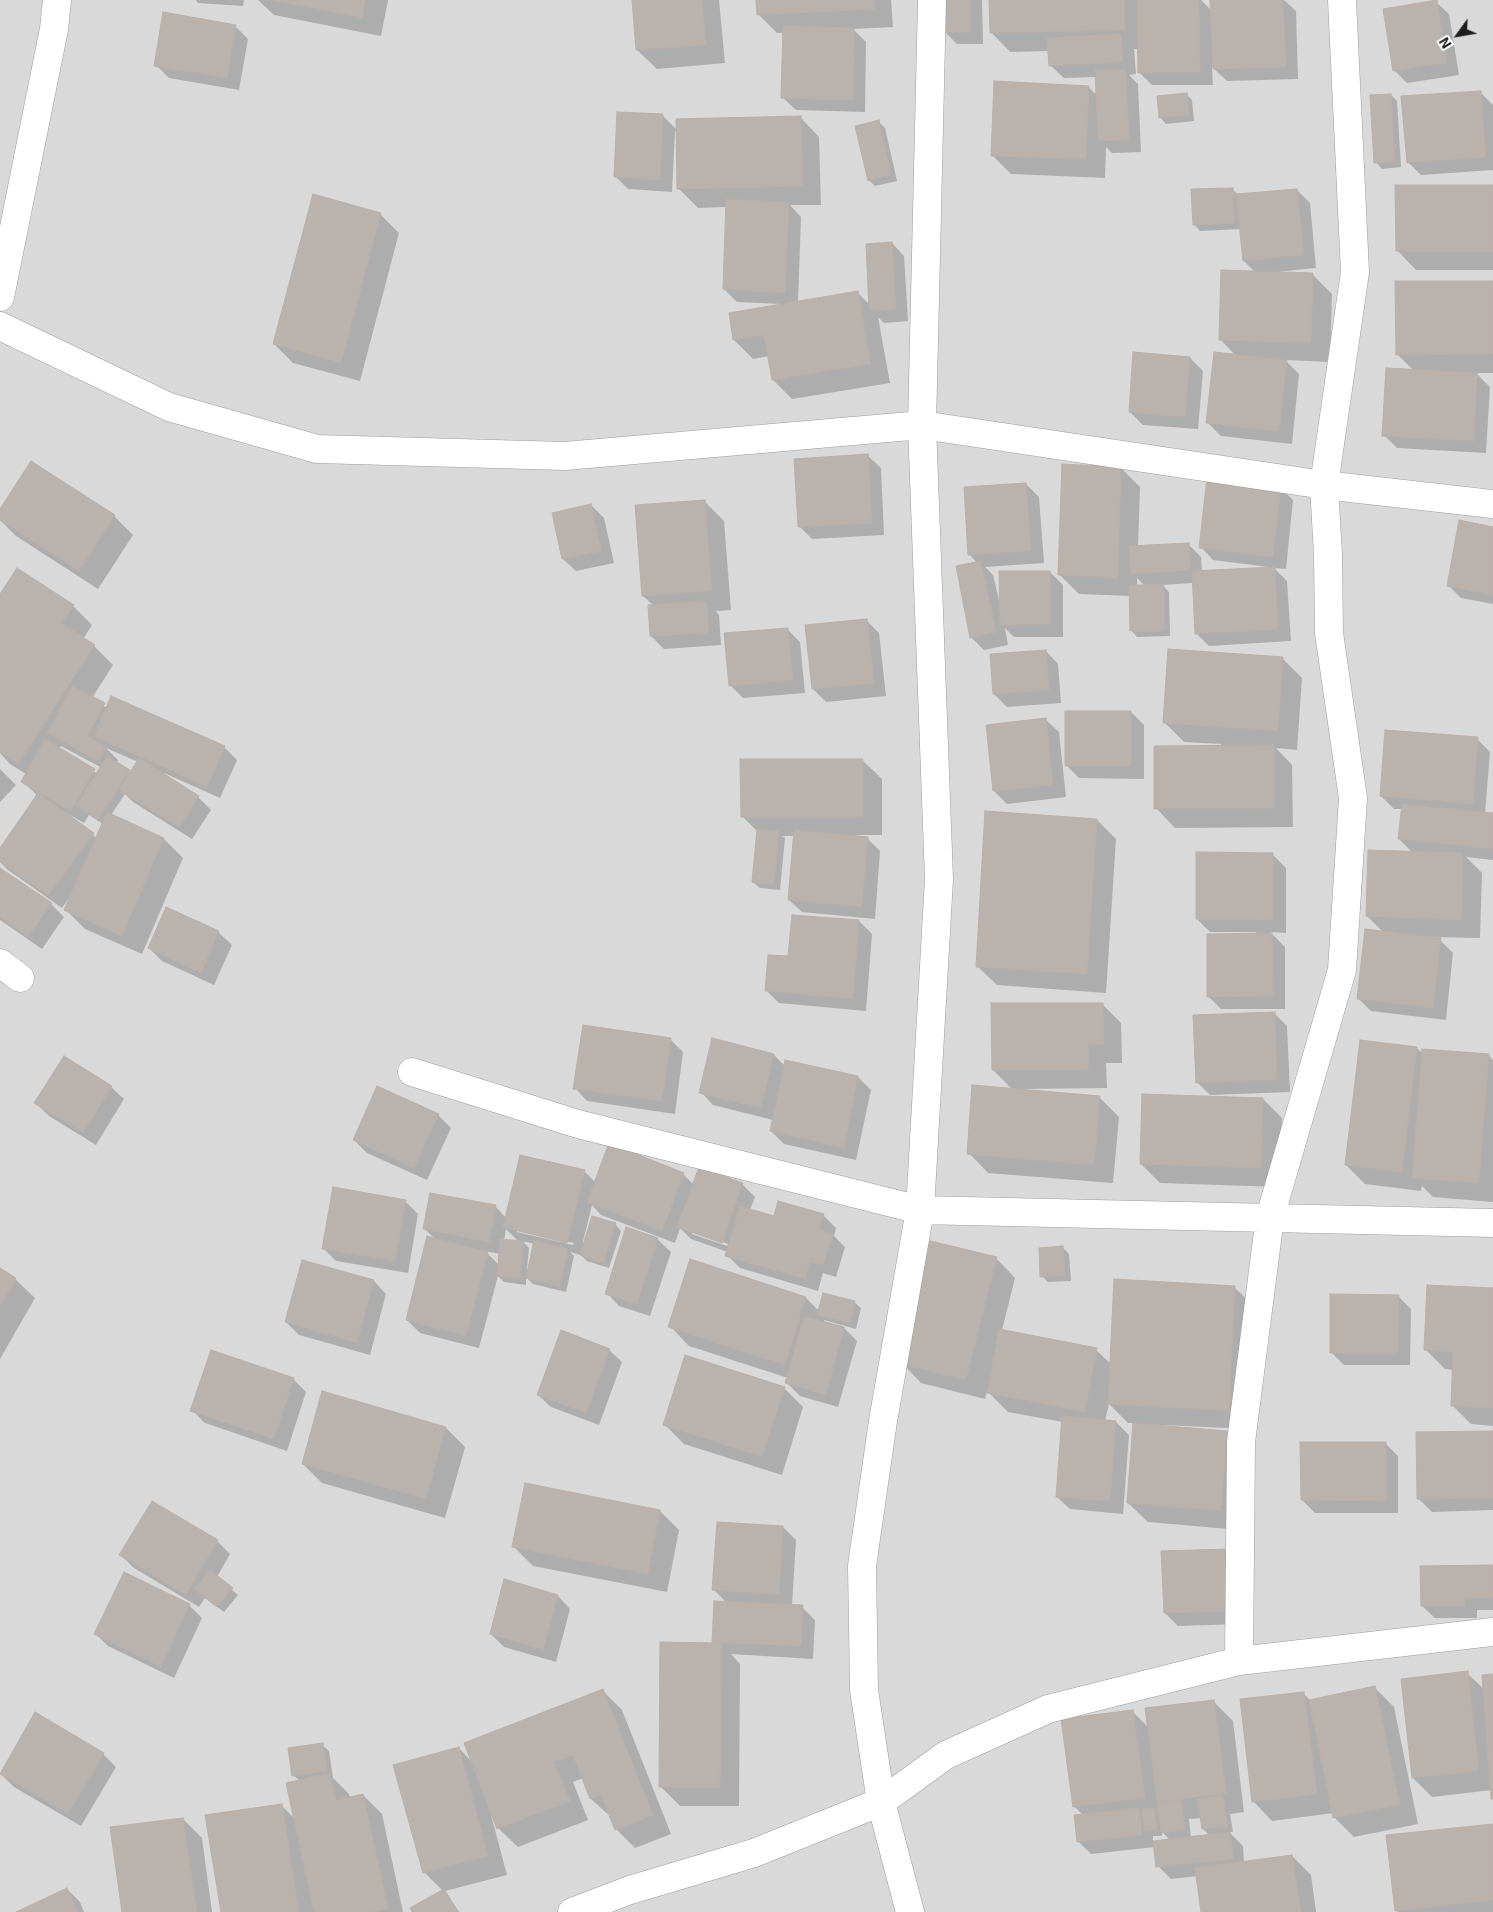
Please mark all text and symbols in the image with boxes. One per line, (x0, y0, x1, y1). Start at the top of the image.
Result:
north arrow (1433, 10, 1483, 60)
text: N (1435, 34, 1455, 52)

